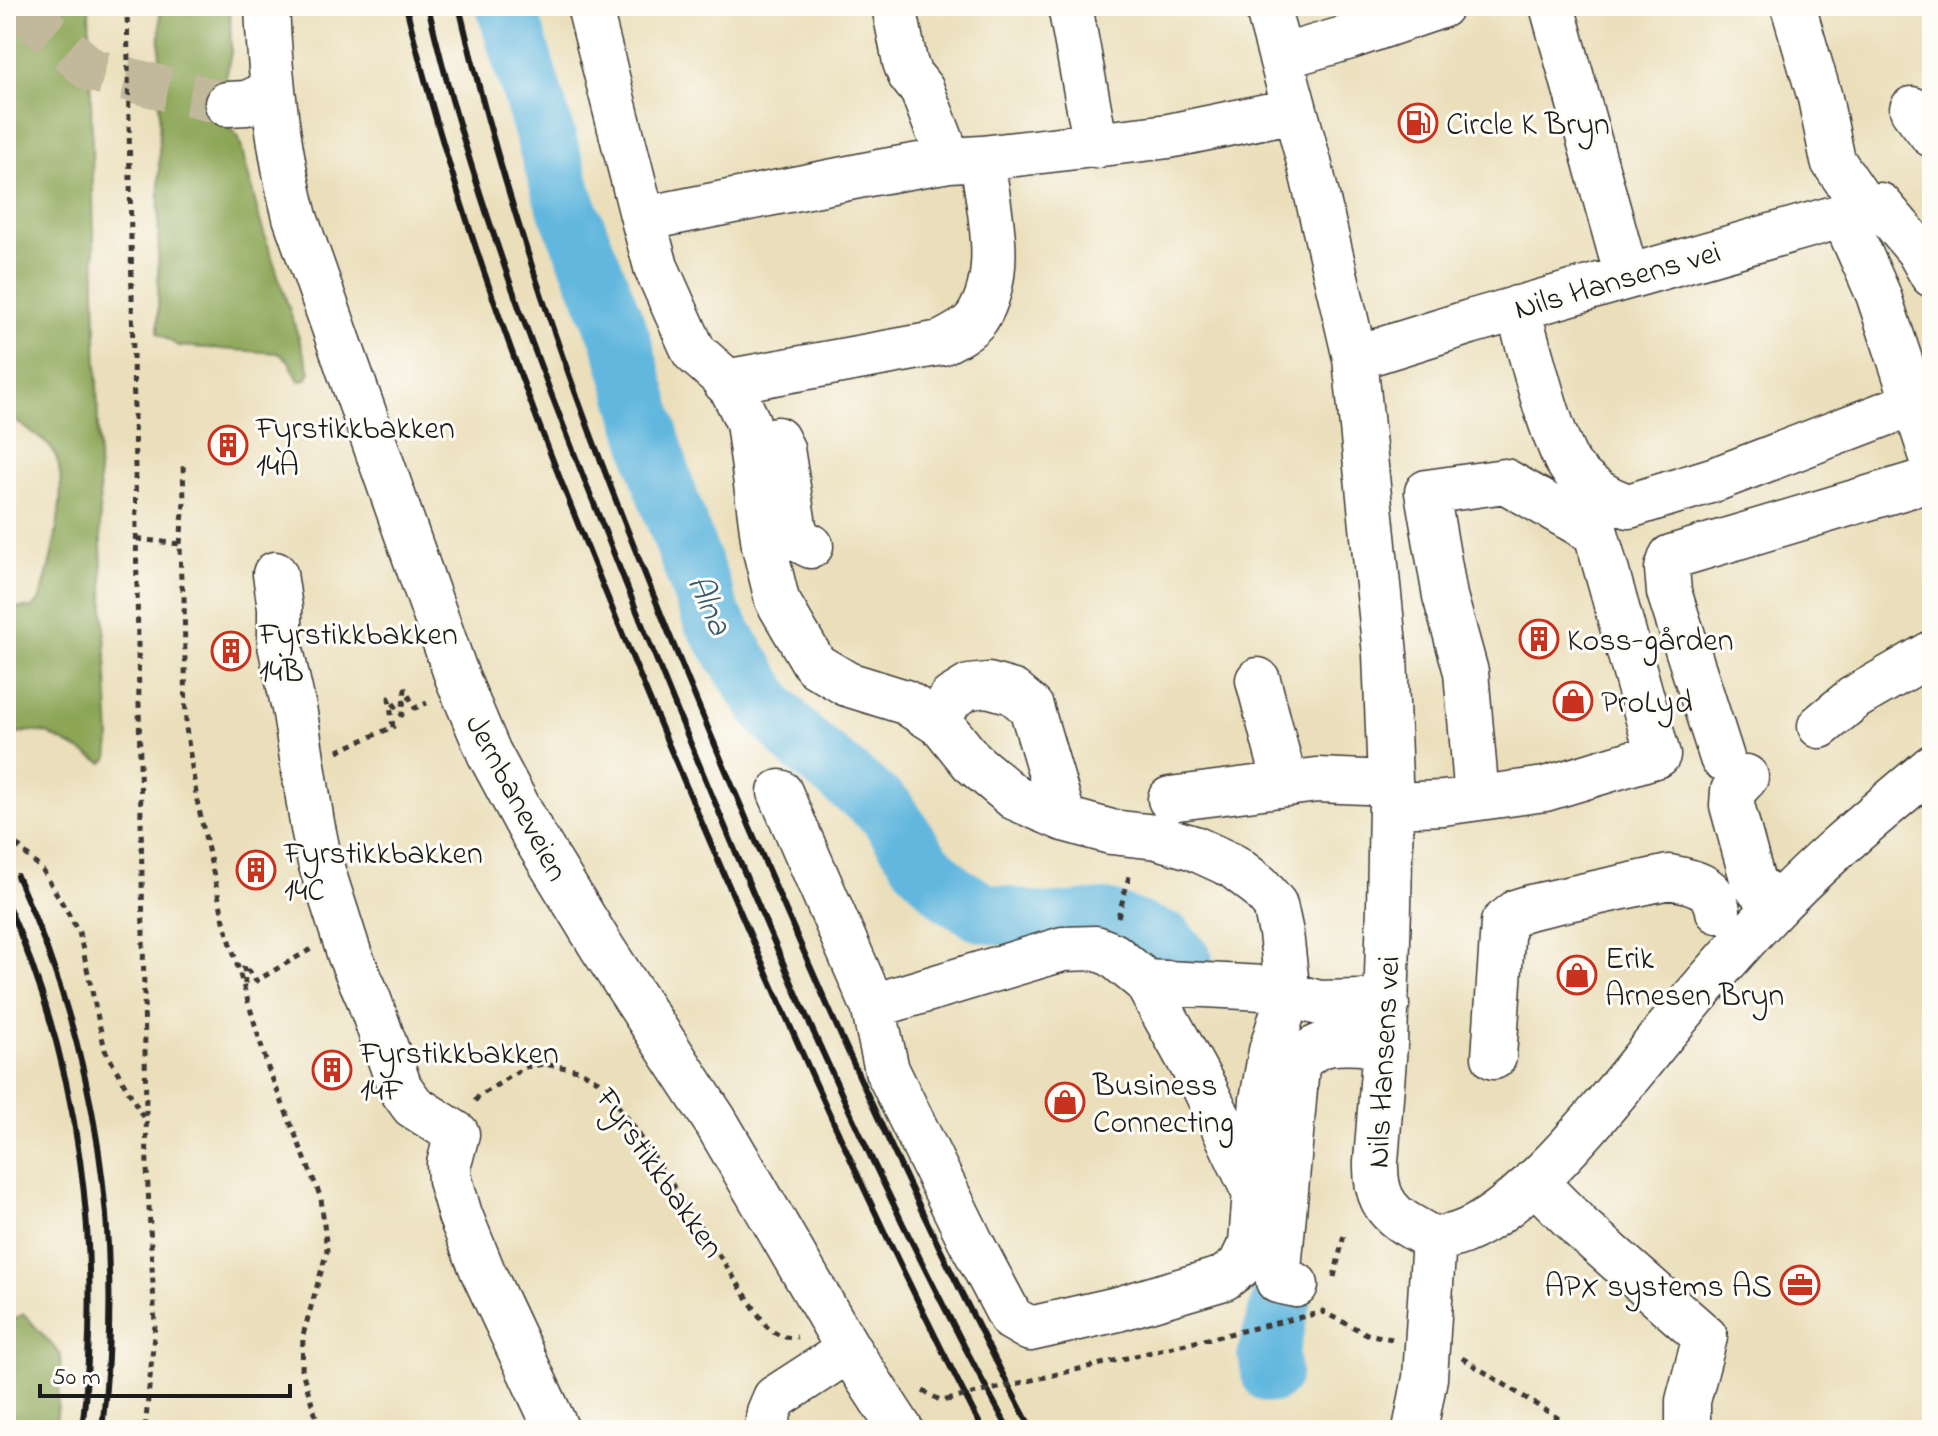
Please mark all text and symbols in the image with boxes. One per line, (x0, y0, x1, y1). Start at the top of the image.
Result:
fuel station icon: Circle K Bryn (1397, 102, 1439, 144)
place label: Circle K Bryn (1446, 103, 1610, 150)
street label: Nils Hansens vei (1509, 230, 1727, 334)
place label: Fyrstikkbakken 14A (255, 407, 455, 491)
building icon: Fyrstikkbakken 14A (207, 424, 249, 466)
water label: Alna (672, 567, 743, 645)
place label: Fyrstikkbakken 14B (258, 613, 458, 697)
building icon: Koss-gården (1518, 618, 1560, 660)
place label: Koss-gården (1567, 619, 1733, 666)
building icon: Fyrstikkbakken 14B (210, 630, 252, 672)
shop icon: ProLyd (1552, 680, 1594, 722)
place label: ProLyd (1601, 681, 1693, 728)
street label: Jernbaneveien (451, 707, 579, 891)
place label: Fyrstikkbakken 14C (283, 832, 483, 916)
building icon: Fyrstikkbakken 14C (235, 849, 277, 891)
place label: Erik Arnesen Bryn (1605, 937, 1784, 1021)
shop icon: Erik Arnesen Bryn (1556, 954, 1598, 996)
street label: Nils Hansens vei (1356, 955, 1415, 1170)
place label: Fyrstikkbakken 14F (359, 1032, 559, 1116)
building icon: Fyrstikkbakken 14F (311, 1049, 353, 1091)
place label: Business Connecting (1092, 1064, 1234, 1148)
street label: Fyrstikkbakken (581, 1078, 734, 1269)
shop icon: Business Connecting (1044, 1081, 1086, 1123)
office icon: APX systems AS (1779, 1264, 1821, 1306)
place label: APX systems AS (1544, 1265, 1772, 1312)
scale bar (40, 1348, 290, 1398)
text: 50 m (52, 1361, 101, 1396)

